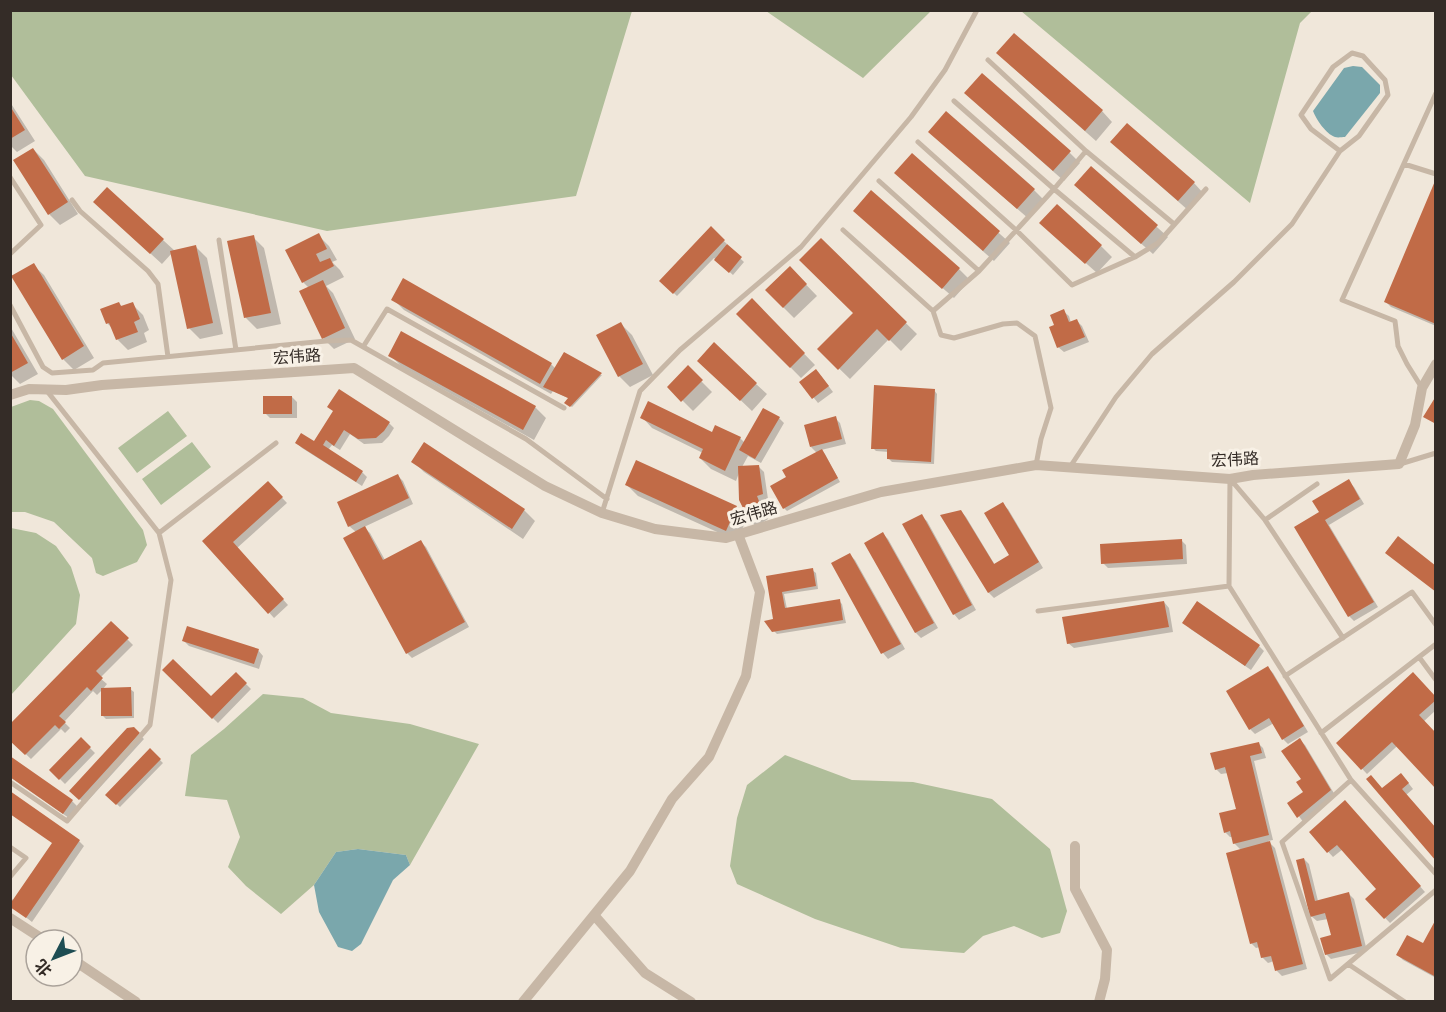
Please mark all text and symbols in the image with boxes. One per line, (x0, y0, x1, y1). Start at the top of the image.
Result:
street label: 宏伟路 (272, 345, 322, 369)
street label: 宏伟路 (1211, 449, 1259, 471)
street label: 宏伟路 (728, 498, 780, 530)
north arrow (24, 928, 84, 988)
text: 北 (31, 955, 56, 980)

